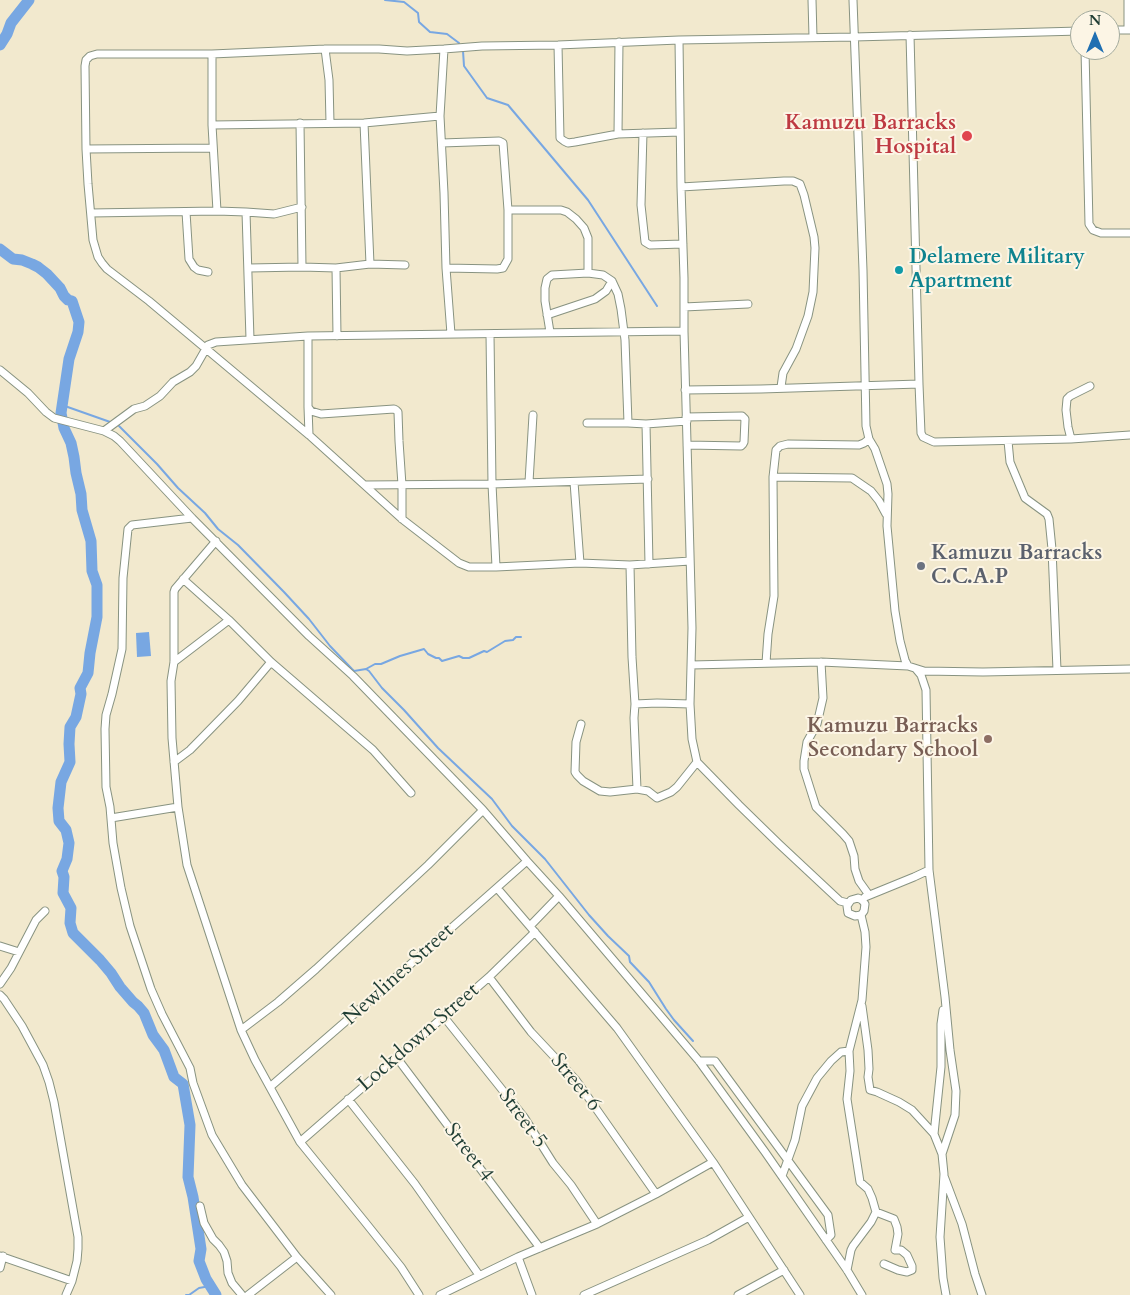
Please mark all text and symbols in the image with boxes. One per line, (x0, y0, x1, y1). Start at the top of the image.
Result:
north arrow (1070, 10, 1120, 60)
text: N (1089, 11, 1101, 30)
place label: Kamuzu Barracks Hospital (785, 111, 956, 161)
marker: Kamuzu Barracks Hospital (960, 129, 974, 143)
place label: Delamere Military Apartment (909, 245, 1085, 295)
marker: Delamere Military Apartment (893, 264, 905, 276)
place label: Kamuzu Barracks C.C.A.P (931, 541, 1102, 591)
marker: Kamuzu Barracks C.C.A.P (915, 560, 927, 572)
place label: Kamuzu Barracks Secondary School (807, 714, 978, 764)
marker: Kamuzu Barracks Secondary School (982, 733, 994, 745)
street label: Newlines Street (338, 919, 460, 1031)
street label: Lockdown Street (353, 979, 485, 1097)
street label: Street 6 (544, 1049, 606, 1117)
street label: Street 5 (492, 1085, 552, 1153)
street label: Street 4 (438, 1119, 498, 1187)

